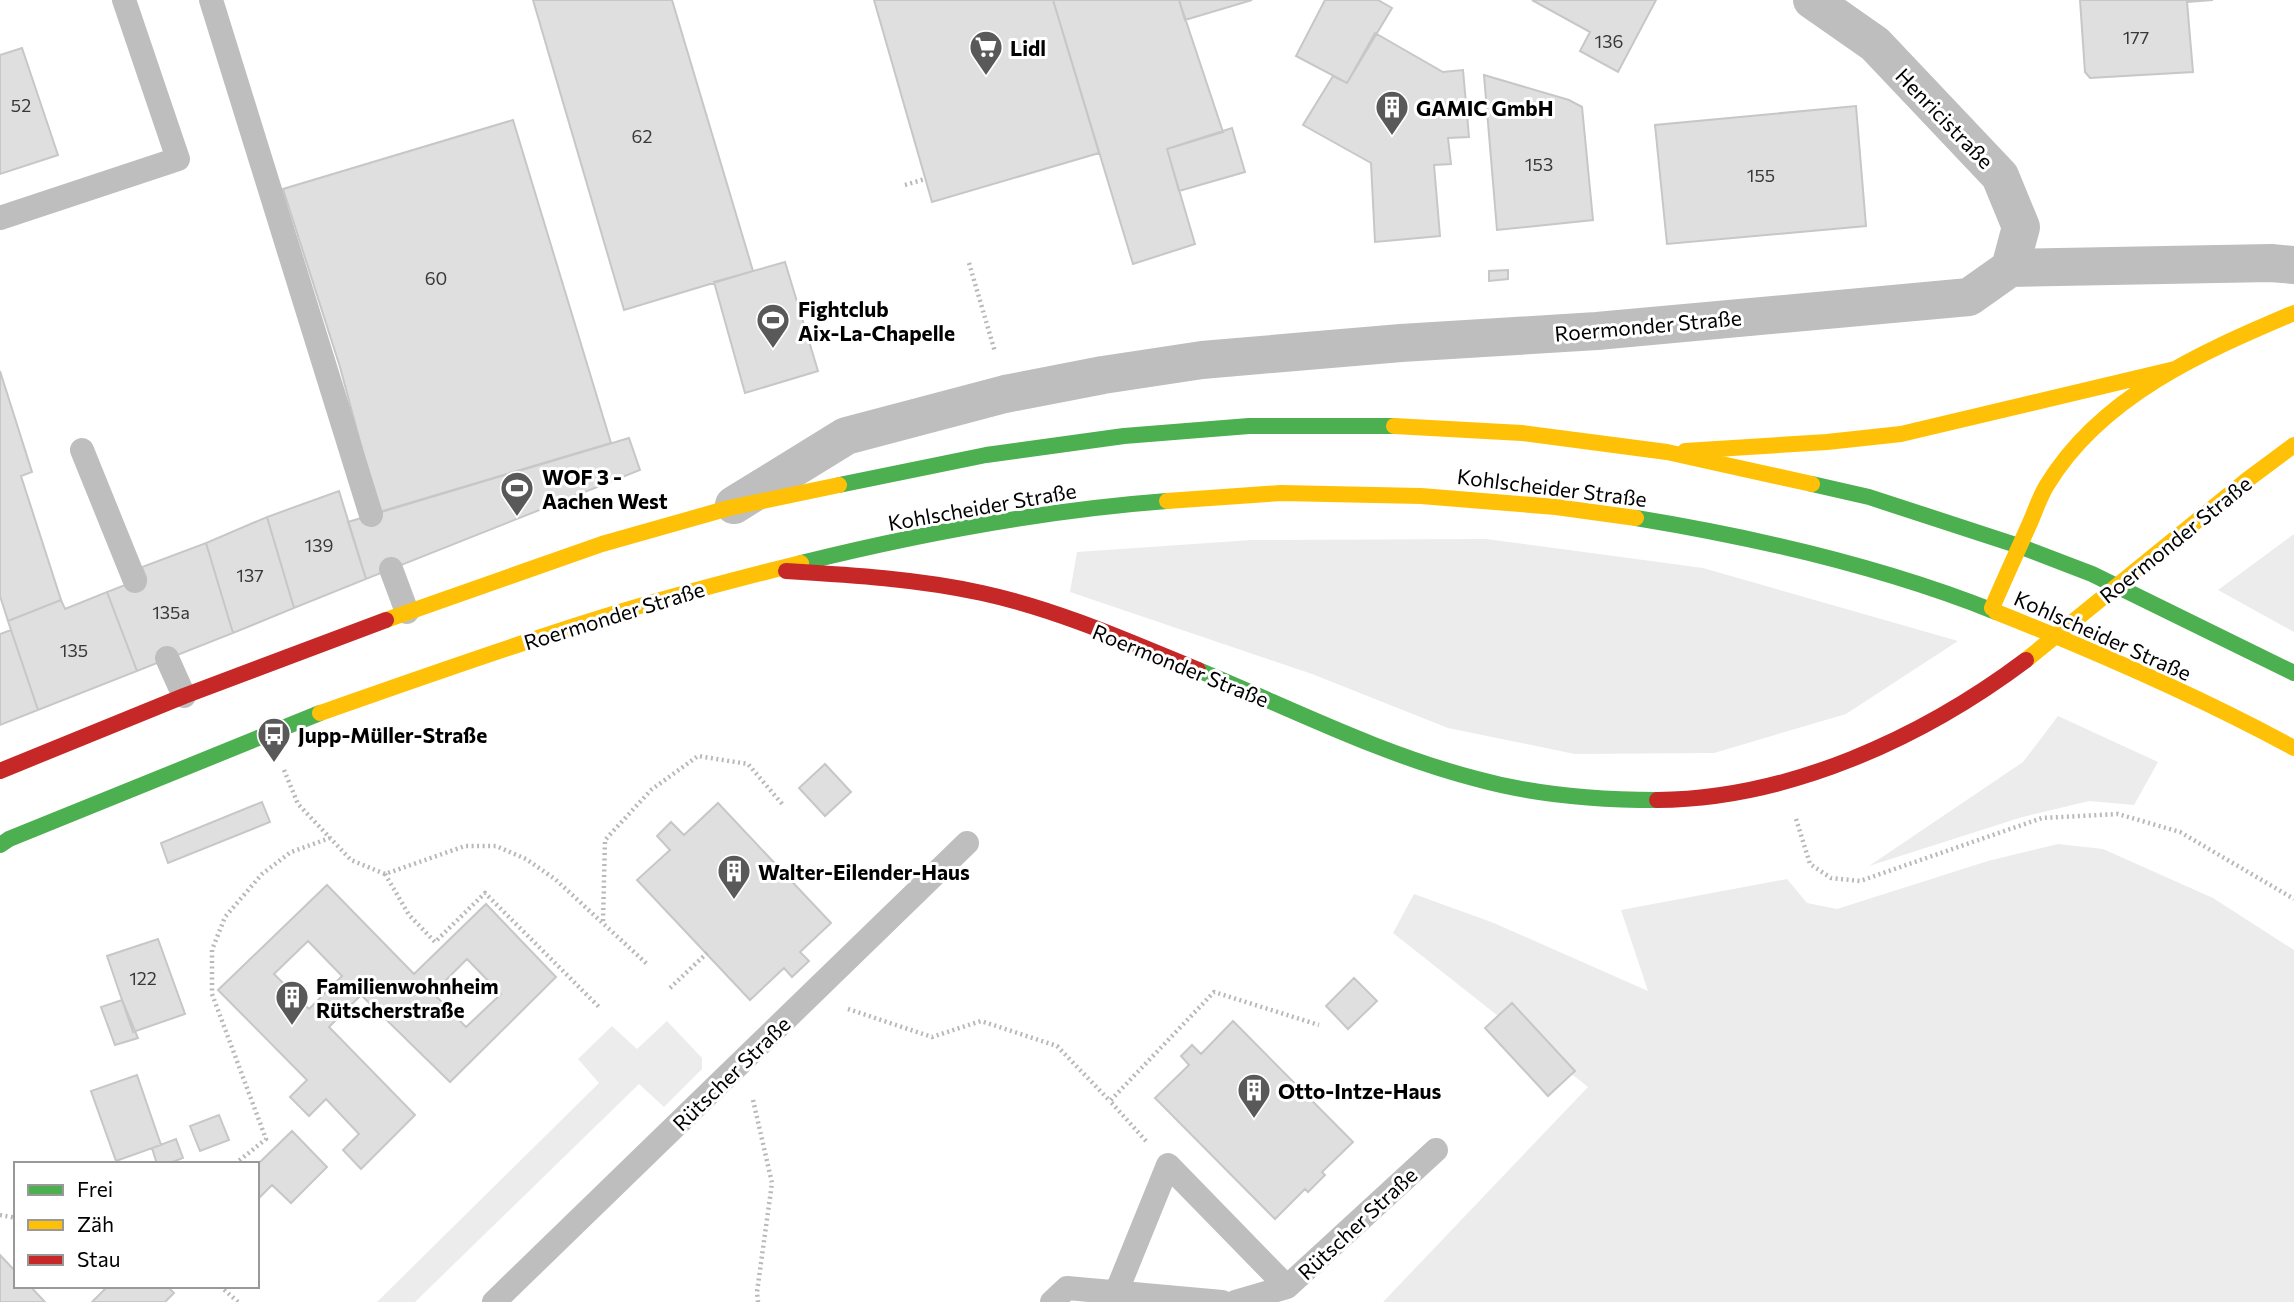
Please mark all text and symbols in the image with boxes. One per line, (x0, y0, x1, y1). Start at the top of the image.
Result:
house number: 177 (2123, 26, 2149, 48)
supermarket icon: Lidl (967, 28, 1005, 77)
house number: 136 (1595, 30, 1623, 52)
place label: Lidl (1010, 35, 1046, 60)
street label: Henricistraße (1891, 63, 1999, 173)
building icon: GAMIC GmbH (1373, 88, 1411, 137)
house number: 52 (11, 94, 31, 116)
place label: GAMIC GmbH (1416, 95, 1553, 120)
house number: 62 (632, 125, 652, 147)
house number: 153 (1525, 153, 1553, 175)
house number: 155 (1747, 164, 1775, 186)
house number: 60 (425, 267, 447, 289)
place label: Fightclub Aix-La-Chapelle (798, 296, 955, 345)
sports icon: Fightclub Aix-La-Chapelle (754, 301, 792, 350)
street label: Roermonder Straße (1553, 304, 1743, 346)
street label: Kohlscheider Straße (1456, 463, 1648, 511)
place label: WOF 3 - Aachen West (542, 464, 668, 513)
sports icon: WOF 3 - Aachen West (498, 469, 536, 518)
street label: Roermonder Straße (2094, 470, 2256, 608)
street label: Kohlscheider Straße (886, 477, 1078, 535)
house number: 139 (305, 534, 333, 556)
house number: 137 (236, 564, 264, 586)
street label: Roermonder Straße (521, 576, 707, 654)
street label: Kohlscheider Straße (2011, 585, 2195, 685)
house number: 135a (152, 601, 190, 623)
street label: Roermonder Straße (1089, 618, 1273, 712)
house number: 135 (60, 639, 88, 661)
bus stop icon: Jupp-Müller-Straße (255, 715, 293, 764)
place label: Jupp-Müller-Straße (298, 722, 487, 747)
building icon: Walter-Eilender-Haus (715, 852, 753, 901)
place label: Walter-Eilender-Haus (758, 859, 970, 884)
house number: 122 (129, 967, 157, 989)
place label: Familienwohnheim Rütscherstraße (316, 973, 499, 1022)
building icon: Familienwohnheim Rütscherstraße (273, 978, 311, 1027)
street label: Rütscher Straße (667, 1011, 795, 1135)
building icon: Otto-Intze-Haus (1235, 1071, 1273, 1120)
place label: Otto-Intze-Haus (1278, 1078, 1441, 1103)
legend (14, 1162, 259, 1288)
street label: Rütscher Straße (1292, 1162, 1422, 1284)
text: Frei (77, 1176, 113, 1201)
text: Zäh (77, 1211, 114, 1236)
text: Stau (77, 1246, 120, 1271)

